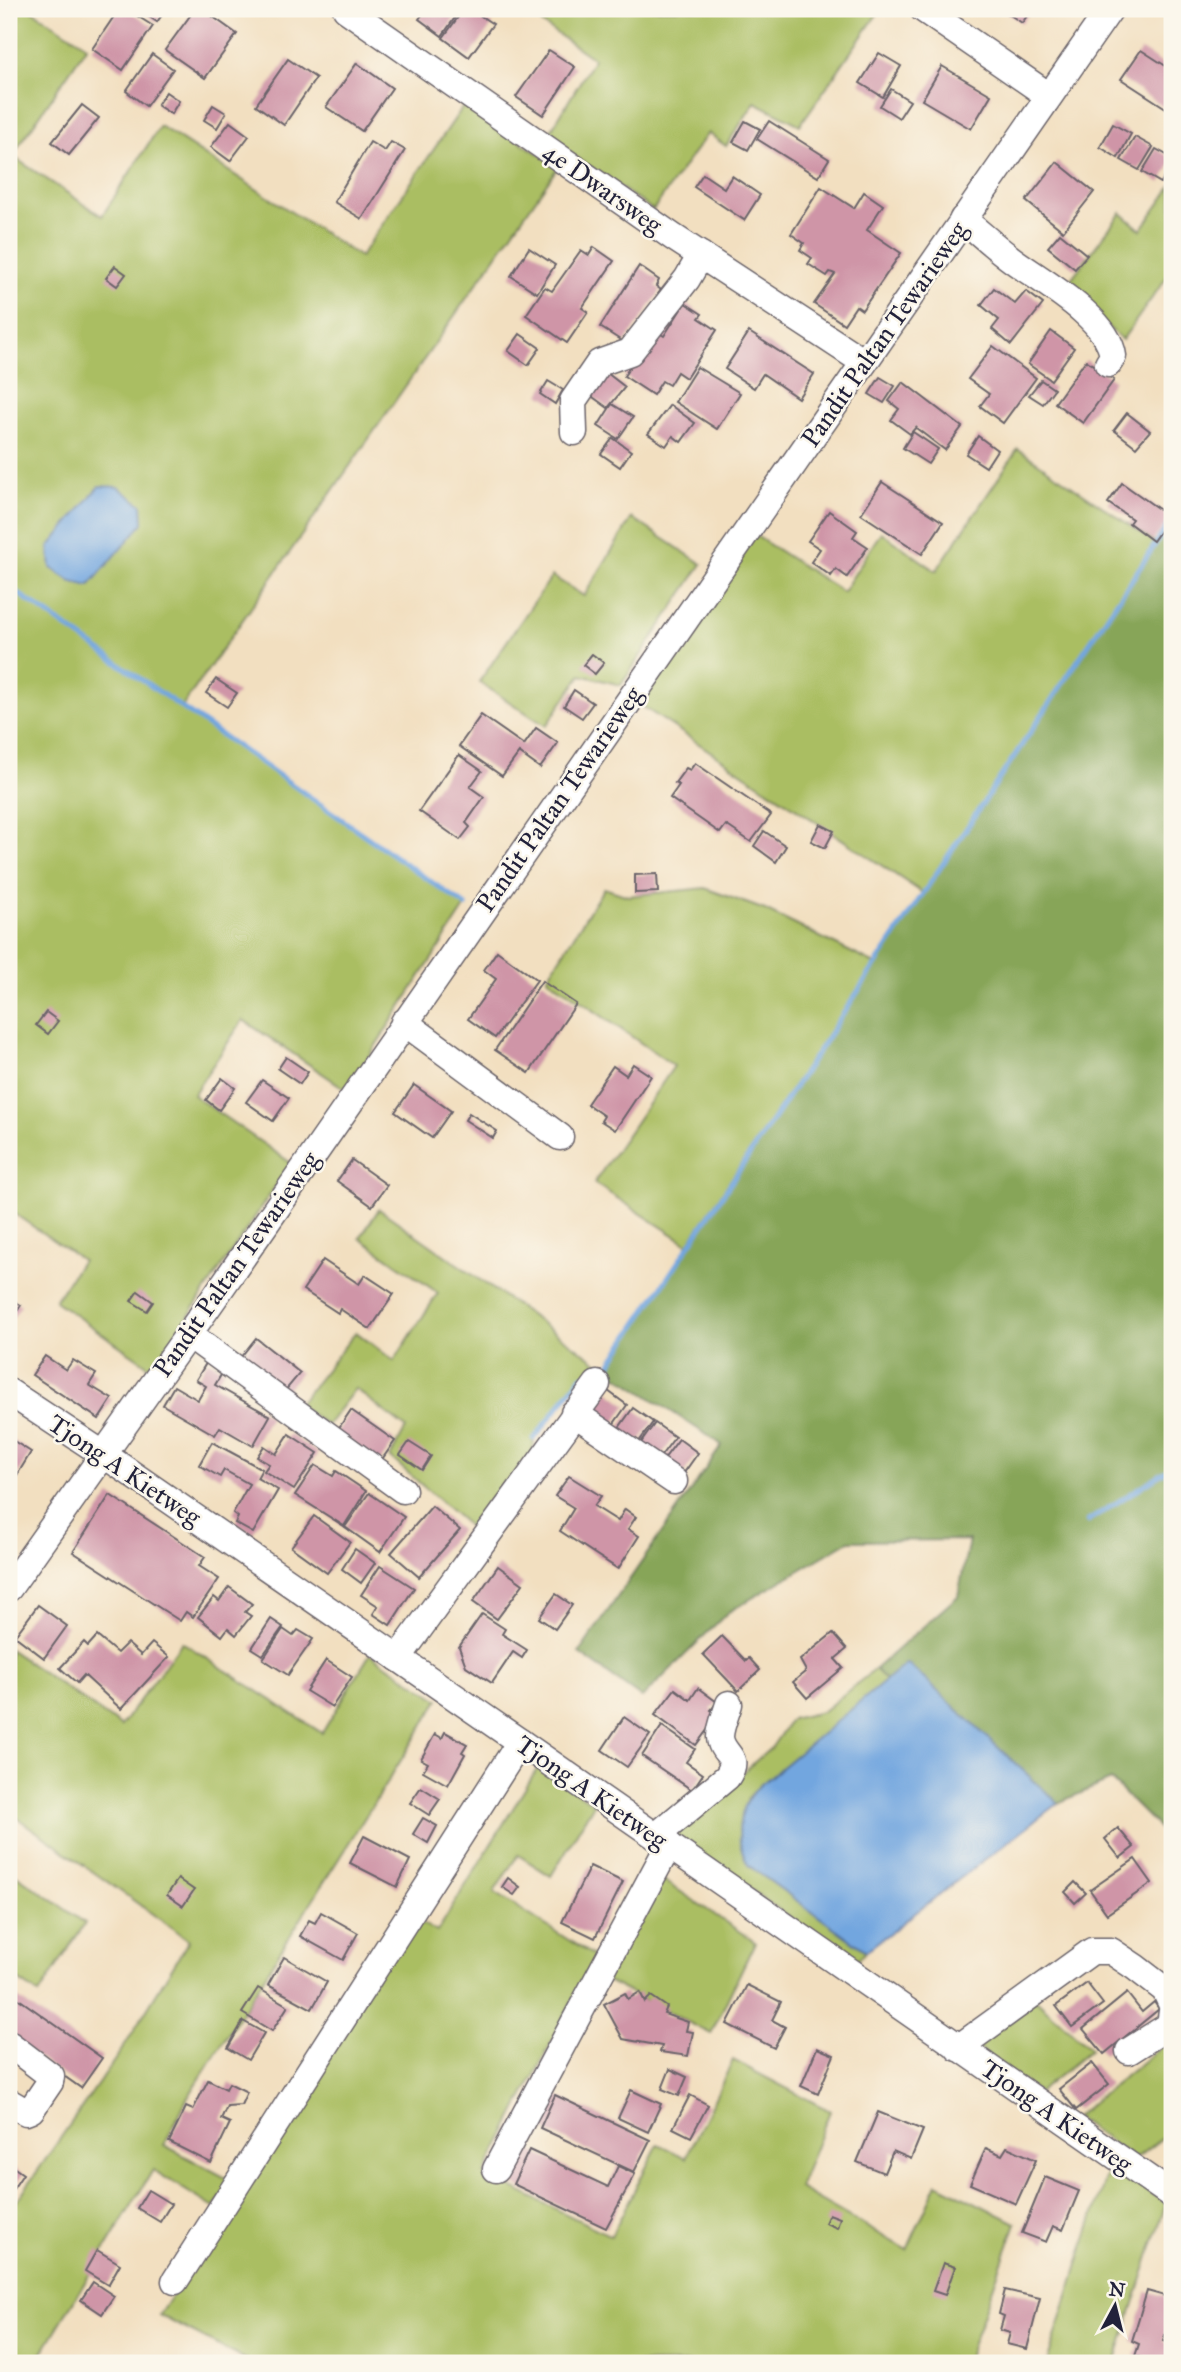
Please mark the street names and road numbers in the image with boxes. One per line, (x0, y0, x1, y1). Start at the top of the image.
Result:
street label: 4e Dwarsweg (537, 135, 670, 241)
street label: Pandit Paltan Tewarieweg (794, 214, 975, 453)
street label: Pandit Paltan Tewarieweg (469, 679, 650, 918)
street label: Pandit Paltan Tewarieweg (146, 1144, 327, 1383)
street label: Tjong A Kietweg (42, 1407, 208, 1533)
street label: Tjong A Kietweg (510, 1728, 675, 1857)
street label: Tjong A Kietweg (975, 2052, 1140, 2181)

